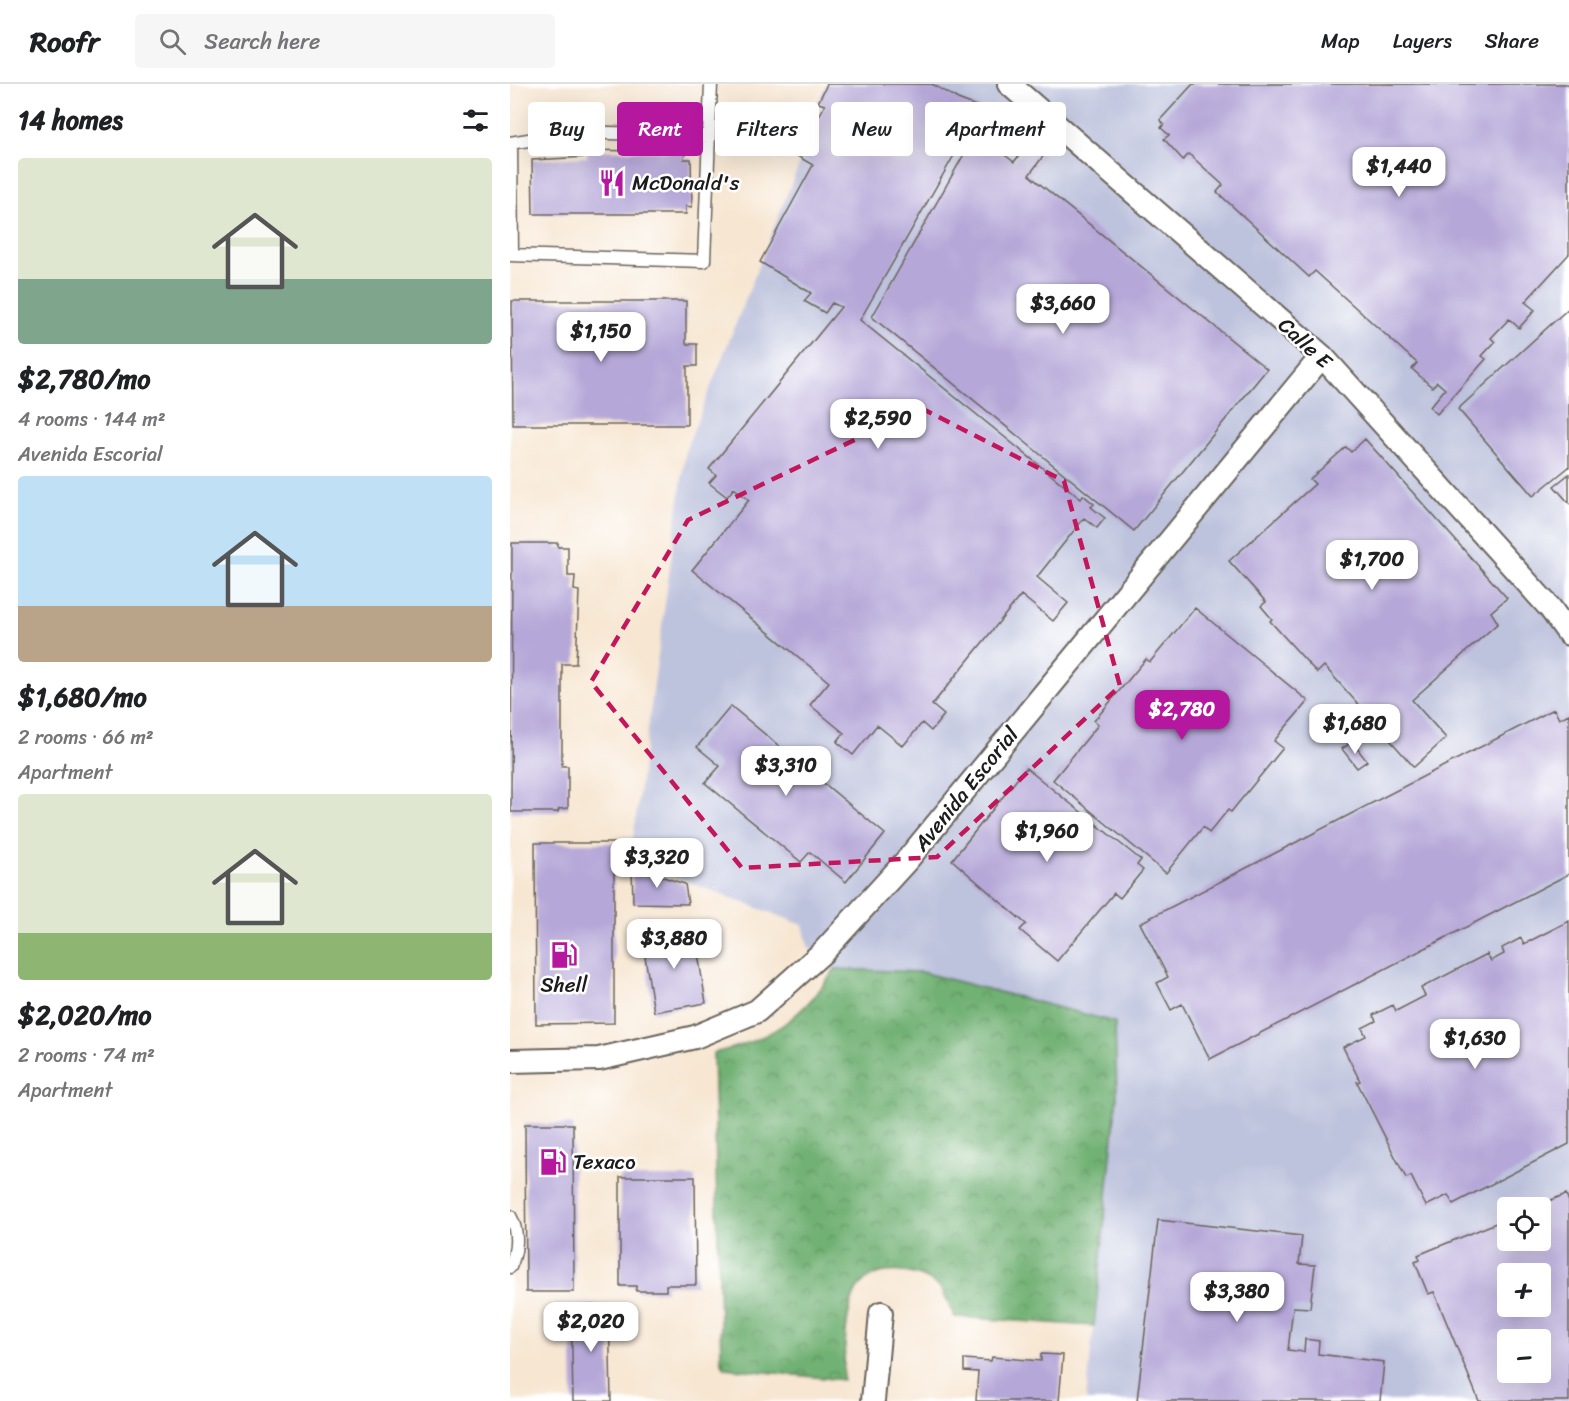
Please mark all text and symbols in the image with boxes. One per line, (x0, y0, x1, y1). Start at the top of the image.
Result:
search box (135, 14, 555, 68)
text: Roofr (30, 17, 99, 66)
text: Search here (204, 22, 320, 61)
text: Map (1321, 22, 1360, 60)
text: Layers (1393, 22, 1452, 60)
text: Share (1485, 22, 1539, 60)
icon: search (156, 25, 189, 58)
text: 14 homes (18, 97, 123, 143)
chip: Buy (528, 102, 605, 156)
chip: Rent (617, 102, 703, 156)
chip: Filters (715, 102, 819, 156)
chip: New (831, 102, 913, 156)
chip: Apartment (925, 102, 1066, 156)
icon: filters (459, 104, 492, 137)
pin: $1,440 (1350, 147, 1448, 198)
text: $1,440 (1366, 149, 1432, 184)
place label: McDonald's (632, 164, 740, 202)
restaurant icon: McDonald's (597, 168, 627, 198)
icon: home (201, 197, 309, 305)
pin: $3,660 (1014, 284, 1112, 335)
text: $3,660 (1030, 286, 1096, 321)
street label: Calle E (1269, 307, 1342, 379)
pin: $1,150 (552, 312, 650, 363)
text: $1,150 (571, 314, 631, 349)
text: $2,780/mo (18, 356, 151, 402)
pin: $2,590 (829, 399, 927, 450)
text: $2,590 (844, 401, 912, 436)
text: 4 rooms · 144 m² (18, 402, 166, 437)
text: Avenida Escorial (18, 437, 163, 472)
icon: home (201, 515, 309, 623)
pin: $1,700 (1323, 540, 1421, 591)
text: $1,700 (1340, 542, 1404, 577)
text: $1,680/mo (18, 674, 147, 720)
pin: $2,780 (1133, 690, 1231, 741)
text: $2,780 (1149, 692, 1215, 727)
pin: $1,680 (1306, 704, 1404, 755)
text: $1,680 (1323, 706, 1387, 741)
street label: Avenida Escorial (903, 717, 1029, 861)
text: 2 rooms · 66 m² (18, 720, 154, 755)
pin: $3,310 (737, 746, 835, 797)
text: $3,310 (755, 748, 817, 783)
text: Apartment (18, 755, 112, 790)
pin: $1,960 (998, 812, 1096, 863)
text: $1,960 (1015, 814, 1079, 849)
icon: home (201, 833, 309, 941)
pin: $3,320 (608, 838, 706, 889)
text: $3,320 (625, 840, 689, 875)
pin: $3,880 (625, 919, 723, 970)
text: $3,880 (641, 921, 707, 956)
fuel station icon: Shell (549, 940, 579, 970)
place label: Shell (541, 966, 588, 1004)
text: $2,020/mo (18, 992, 151, 1038)
pin: $1,630 (1426, 1019, 1524, 1070)
text: $1,630 (1444, 1021, 1506, 1056)
text: 2 rooms · 74 m² (18, 1038, 155, 1073)
text: Apartment (18, 1073, 112, 1108)
place label: Texaco (573, 1143, 636, 1181)
fuel station icon: Texaco (538, 1147, 568, 1177)
map controls (1497, 1197, 1551, 1383)
button: locate (1497, 1197, 1551, 1251)
button: + (1497, 1263, 1551, 1317)
pin: $3,380 (1188, 1272, 1286, 1323)
text: $3,380 (1204, 1274, 1270, 1309)
pin: $2,020 (542, 1302, 640, 1353)
text: $2,020 (557, 1304, 625, 1339)
button: − (1497, 1329, 1551, 1383)

